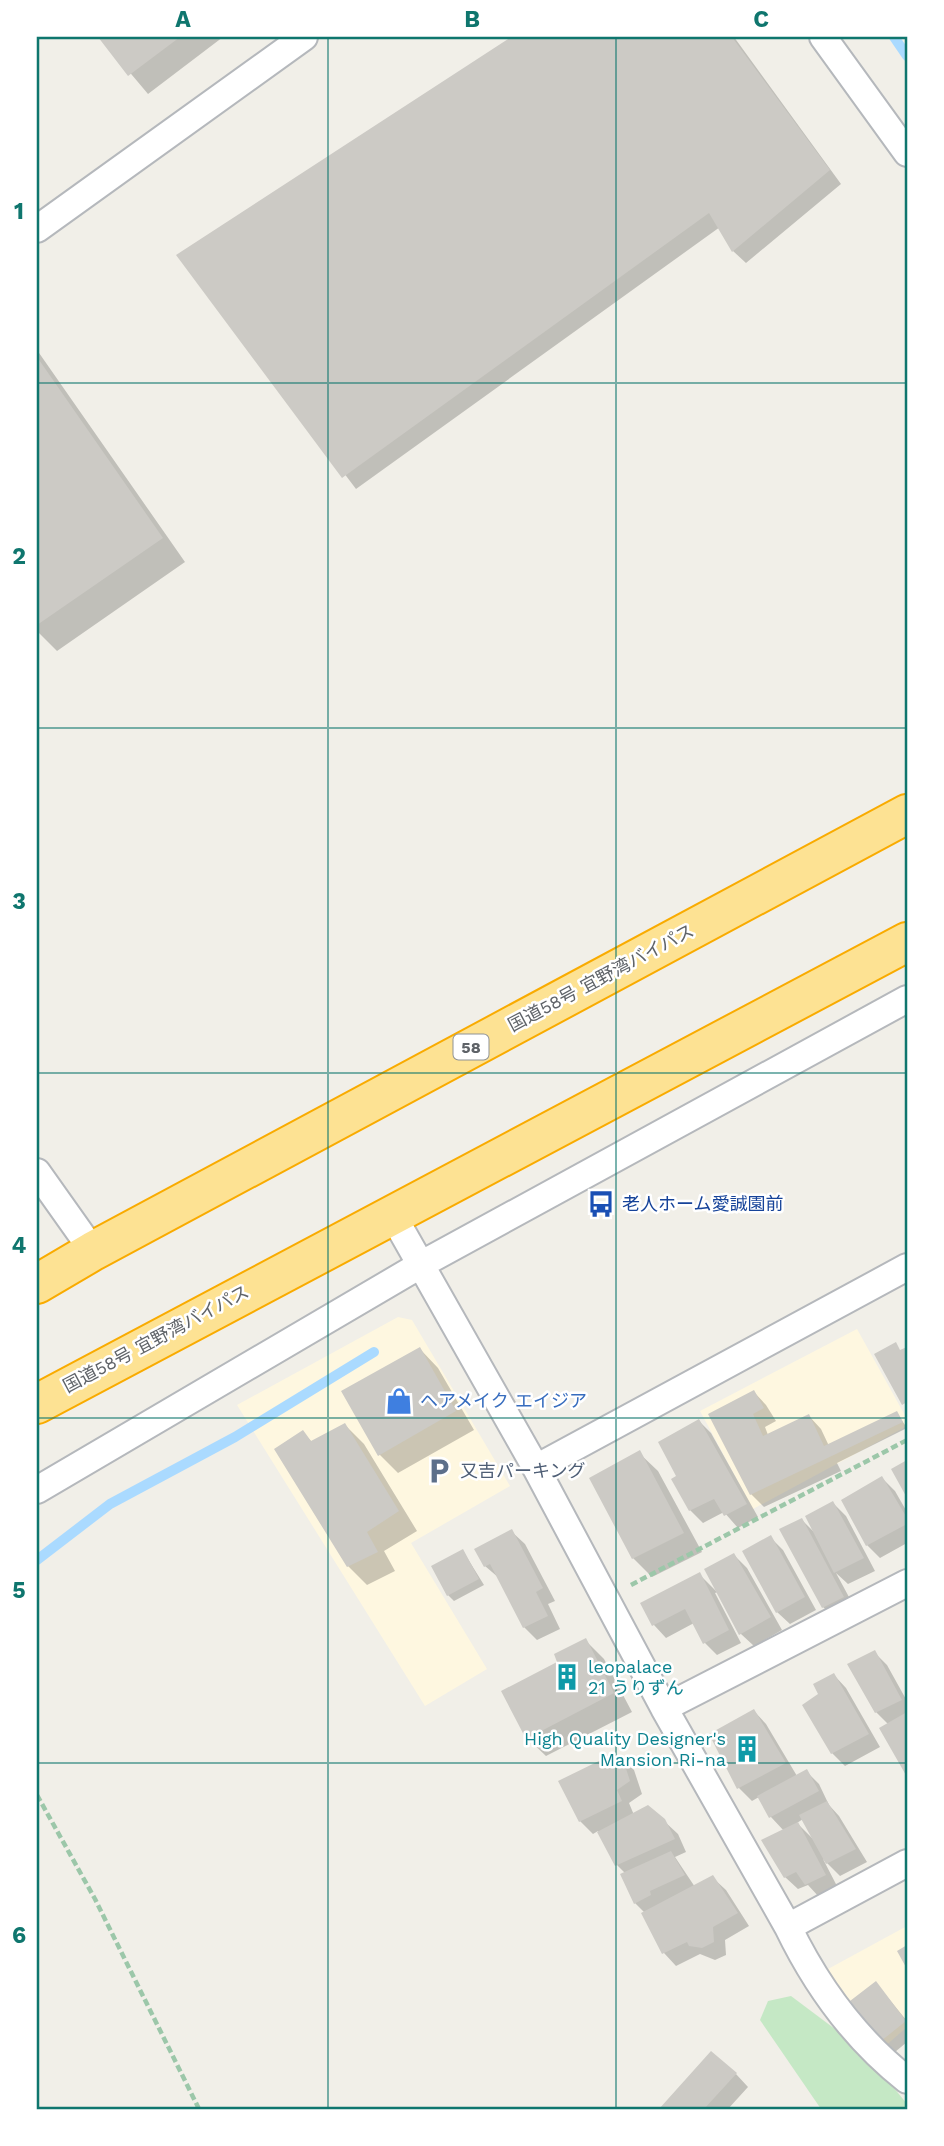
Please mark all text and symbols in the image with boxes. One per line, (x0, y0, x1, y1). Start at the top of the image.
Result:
text: A (175, 6, 191, 33)
text: B (464, 6, 480, 33)
text: C (753, 6, 769, 33)
text: 1 (14, 198, 24, 225)
text: 2 (12, 543, 26, 570)
text: 3 (12, 888, 26, 915)
street label: 国道58号 宜野湾バイパス (504, 920, 697, 1036)
road number: 58 (454, 1035, 489, 1060)
bus stop icon: 老人ホーム愛誠園前 (586, 1189, 616, 1219)
place label: 老人ホーム愛誠園前 (622, 1193, 783, 1214)
text: 4 (12, 1232, 27, 1259)
street label: 国道58号 宜野湾バイパス (59, 1281, 252, 1397)
shop icon: ヘアメイク エイジア (384, 1386, 414, 1416)
place label: ヘアメイク エイジア (420, 1390, 587, 1411)
parking icon: 又吉パーキング (424, 1456, 454, 1486)
place label: 又吉パーキング (460, 1460, 585, 1481)
text: 5 (12, 1577, 26, 1604)
place label: leopalace 21 うりずん (588, 1656, 684, 1698)
building icon: leopalace 21 うりずん (552, 1662, 582, 1692)
place label: High Quality Designer's Mansion Ri-na (524, 1728, 726, 1770)
building icon: High Quality Designer's Mansion Ri-na (732, 1734, 762, 1764)
text: 6 (12, 1922, 26, 1949)

